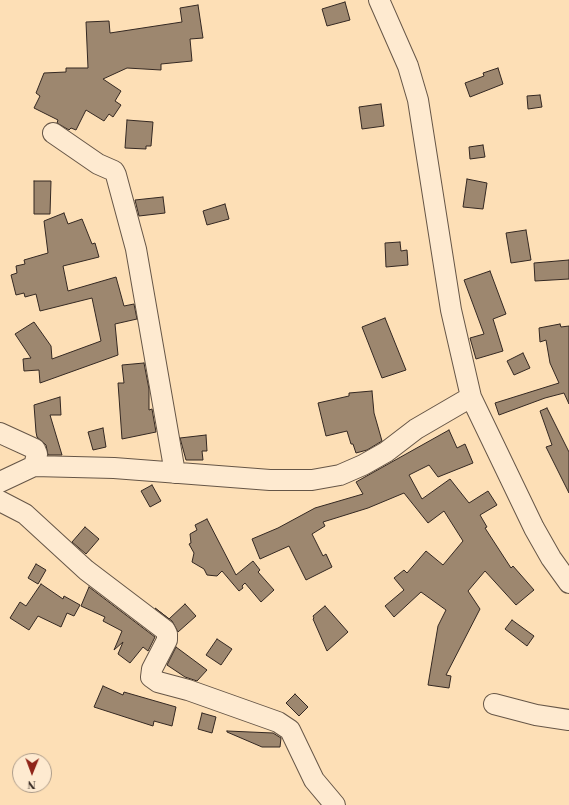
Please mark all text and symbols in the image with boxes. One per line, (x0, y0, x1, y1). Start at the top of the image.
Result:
north arrow (12, 753, 52, 793)
text: N (27, 777, 36, 791)

